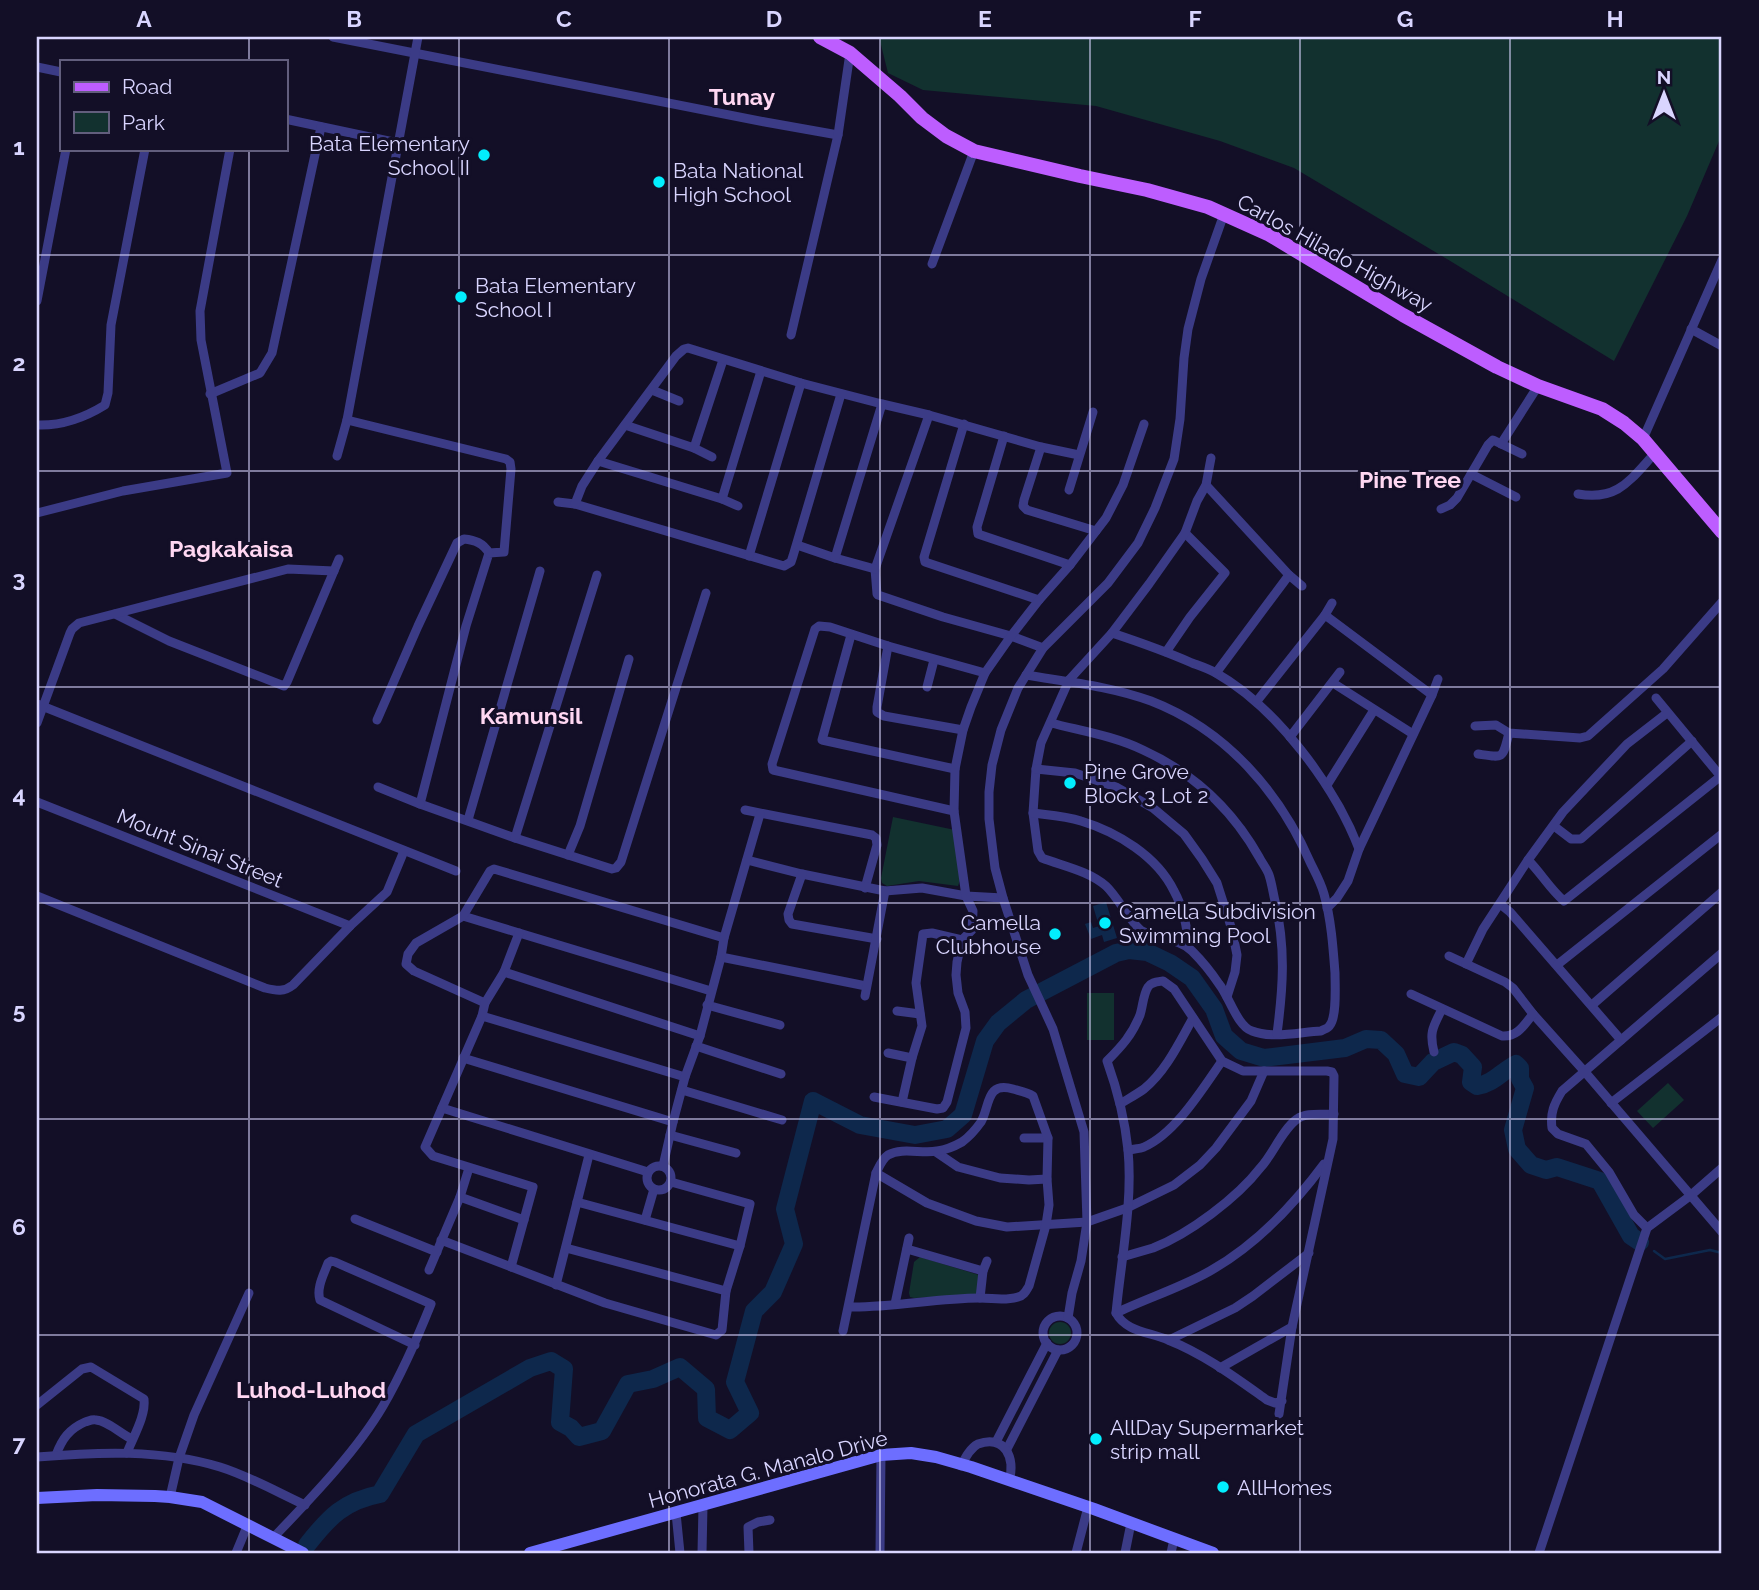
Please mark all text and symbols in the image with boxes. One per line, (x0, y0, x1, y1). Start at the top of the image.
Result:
text: A (136, 5, 152, 32)
text: B (346, 5, 362, 32)
text: C (556, 5, 572, 32)
text: D (766, 5, 782, 32)
text: E (978, 5, 992, 32)
text: F (1188, 5, 1202, 32)
text: G (1397, 5, 1413, 32)
text: H (1606, 5, 1624, 32)
legend (60, 60, 287, 150)
north arrow (1630, 60, 1700, 130)
text: N (1657, 66, 1671, 88)
text: Road (122, 74, 172, 99)
district label: Tunay (709, 83, 776, 110)
text: Park (122, 110, 165, 135)
place label: Bata Elementary School II (309, 131, 470, 180)
text: 1 (13, 133, 25, 160)
marker: Bata Elementary School II (476, 147, 492, 163)
place label: Bata National High School (673, 158, 803, 207)
marker: Bata National High School (651, 174, 667, 190)
street label: Carlos Hilado Highway (1233, 189, 1437, 317)
place label: Bata Elementary School I (475, 273, 636, 322)
marker: Bata Elementary School I (453, 289, 469, 305)
text: 2 (13, 349, 25, 376)
district label: Pine Tree (1359, 466, 1461, 493)
district label: Pagkakaisa (169, 535, 293, 562)
text: 3 (13, 565, 25, 592)
district label: Kamunsil (480, 702, 583, 729)
place label: Pine Grove Block 3 Lot 2 (1084, 759, 1208, 808)
marker: Pine Grove Block 3 Lot 2 (1062, 775, 1078, 791)
text: 4 (12, 781, 26, 808)
street label: Mount Sinai Street (113, 803, 287, 893)
place label: Camella Subdivision Swimming Pool (1119, 899, 1316, 948)
place label: Camella Clubhouse (936, 910, 1041, 959)
marker: Camella Subdivision Swimming Pool (1097, 915, 1113, 931)
marker: Camella Clubhouse (1047, 926, 1063, 942)
text: 5 (13, 997, 26, 1024)
text: 6 (12, 1213, 26, 1240)
district label: Luhod-Luhod (236, 1376, 386, 1403)
place label: AllDay Supermarket strip mall (1110, 1415, 1304, 1464)
street label: Honorata G. Manalo Drive (646, 1425, 890, 1513)
text: 7 (13, 1429, 26, 1456)
marker: AllDay Supermarket strip mall (1088, 1431, 1104, 1447)
place label: AllHomes (1237, 1475, 1332, 1500)
marker: AllHomes (1215, 1479, 1231, 1495)

